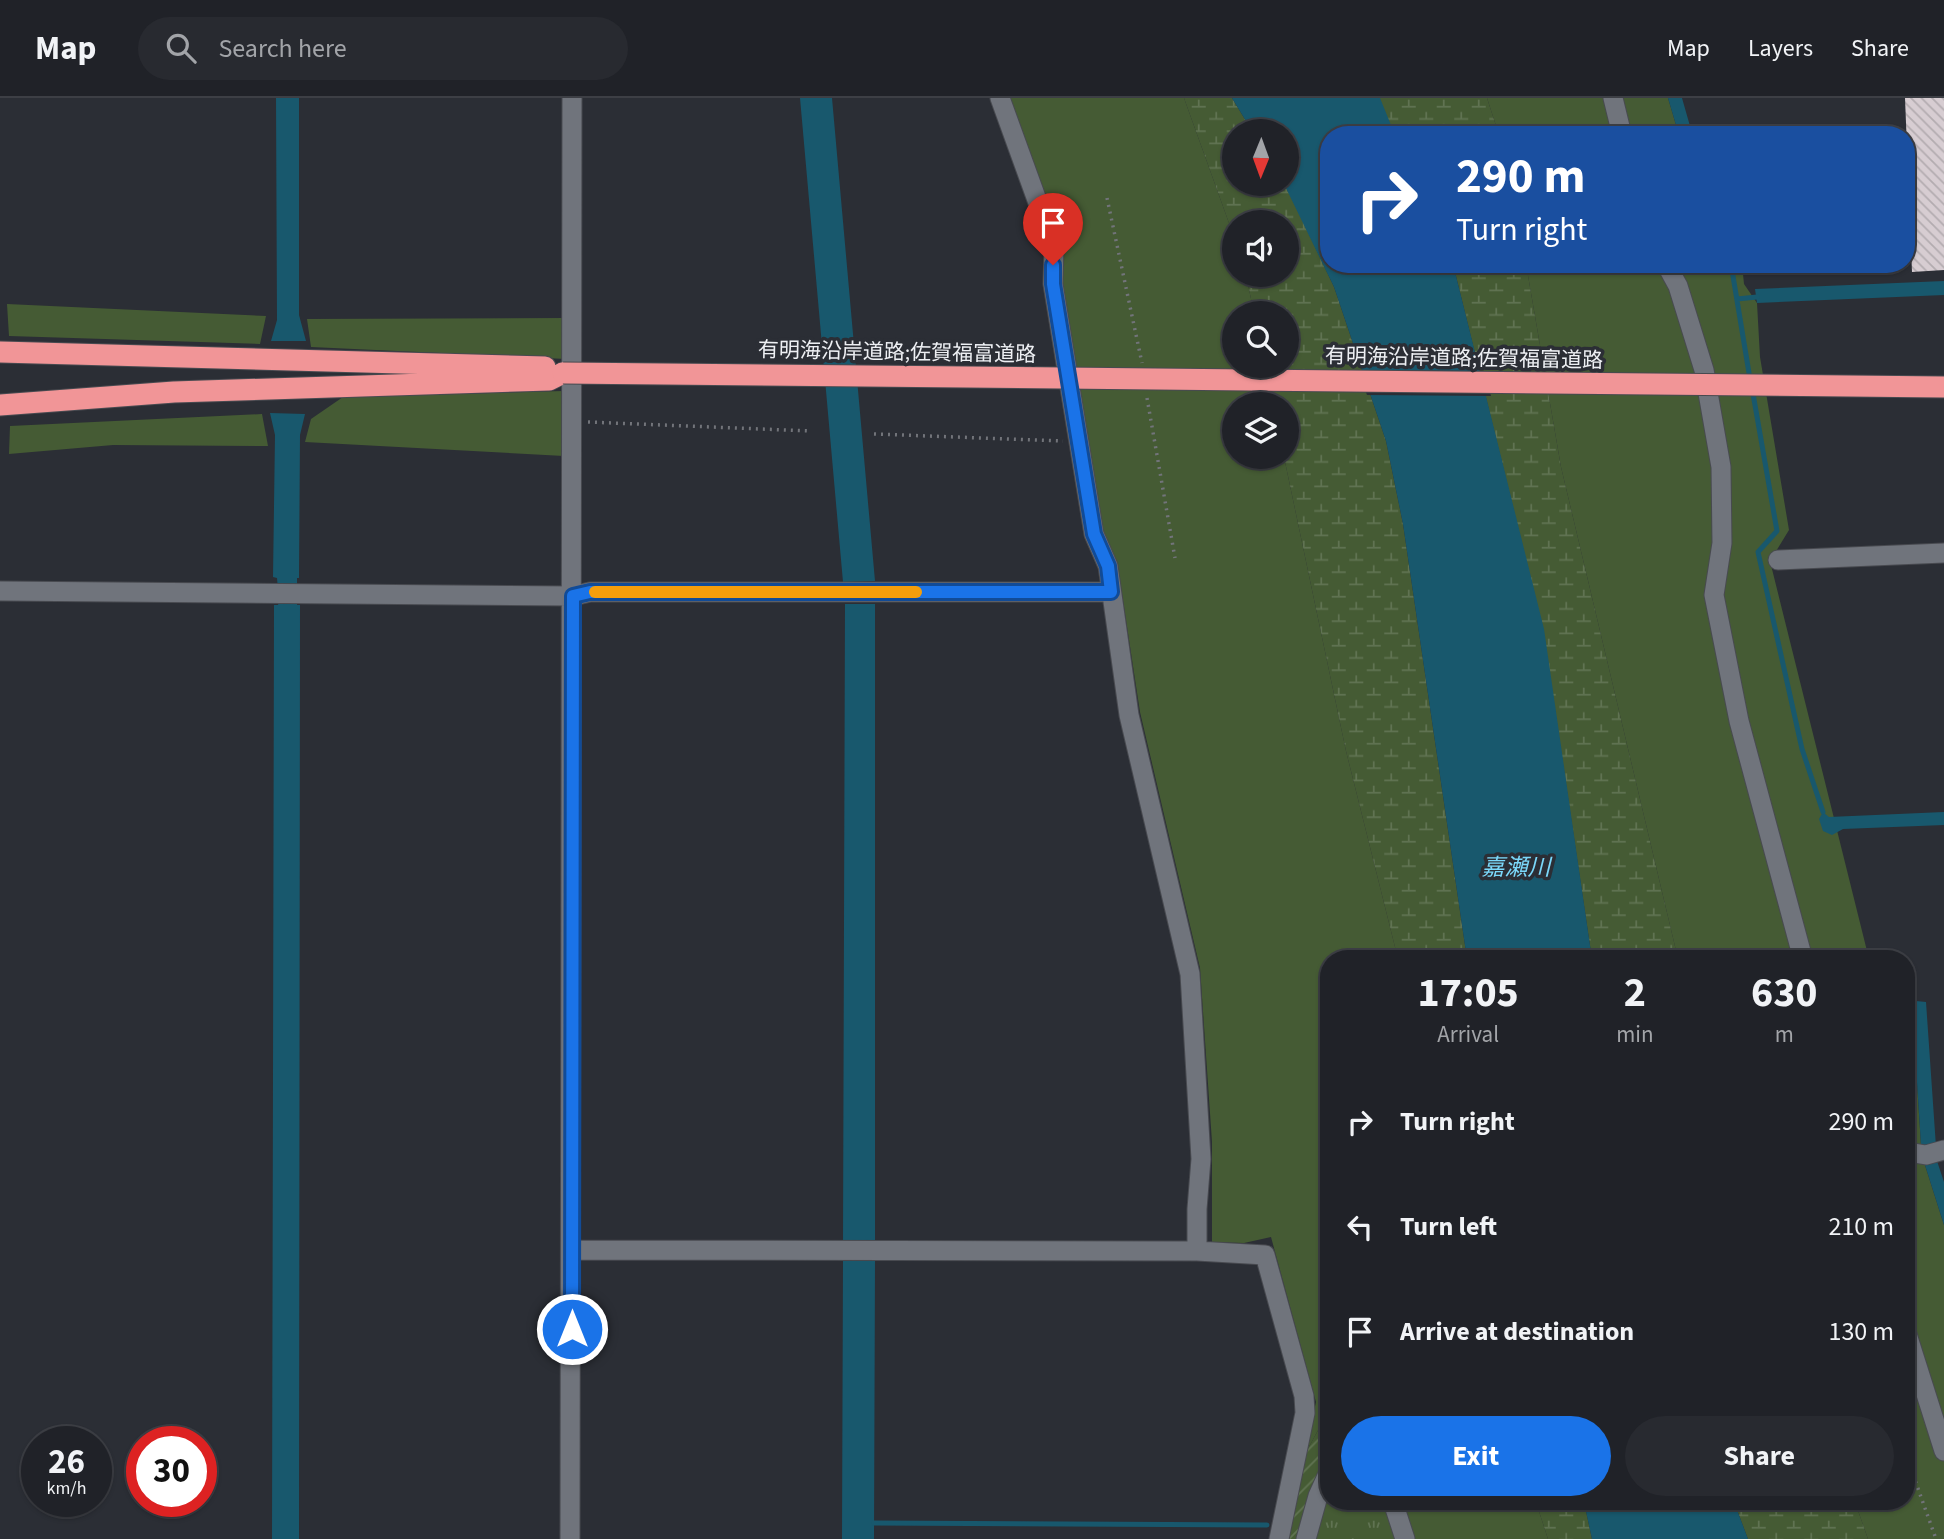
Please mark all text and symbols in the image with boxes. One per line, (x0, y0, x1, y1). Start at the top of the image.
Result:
search box (138, 17, 628, 80)
text: Map (35, 25, 96, 72)
icon: search (162, 29, 200, 67)
text: Search here (218, 30, 347, 67)
text: Map (1667, 31, 1710, 66)
text: Layers (1748, 31, 1813, 66)
text: Share (1851, 31, 1909, 66)
north arrow (1222, 119, 1298, 196)
map controls (1222, 119, 1299, 469)
text: 290 m (1456, 142, 1585, 212)
icon: right (1341, 154, 1432, 245)
pin (1023, 193, 1083, 265)
icon: arrive (1034, 204, 1072, 242)
text: Turn right (1456, 207, 1587, 253)
button: sound (1222, 210, 1299, 287)
button: search (1222, 301, 1299, 378)
street label: 有明海沿岸道路;佐賀福富道路 (758, 335, 1036, 369)
street label: 有明海沿岸道路;佐賀福富道路 (1325, 341, 1603, 375)
button: layers (1222, 392, 1299, 469)
water label: 嘉瀬川 (1482, 851, 1554, 884)
text: 17:05 (1417, 963, 1519, 1023)
text: 2 (1624, 963, 1646, 1023)
text: 630 (1751, 963, 1818, 1023)
text: Arrival (1437, 1018, 1499, 1051)
text: min (1616, 1018, 1654, 1051)
text: m (1775, 1018, 1794, 1051)
icon: right (1341, 1103, 1379, 1141)
text: Turn right (1400, 1103, 1515, 1140)
text: 290 m (1828, 1103, 1894, 1140)
icon: left (1341, 1208, 1379, 1246)
text: Turn left (1400, 1208, 1497, 1245)
text: 210 m (1828, 1208, 1894, 1245)
position arrow (535, 1292, 609, 1366)
icon: arrive (1341, 1313, 1379, 1351)
text: Arrive at destination (1400, 1313, 1634, 1350)
text: 130 m (1828, 1313, 1894, 1350)
button: Exit (1341, 1416, 1611, 1496)
button: Share (1625, 1416, 1894, 1496)
speed limit sign: 30 (126, 1426, 217, 1517)
text: 26 (48, 1437, 85, 1487)
text: km/h (47, 1476, 86, 1501)

